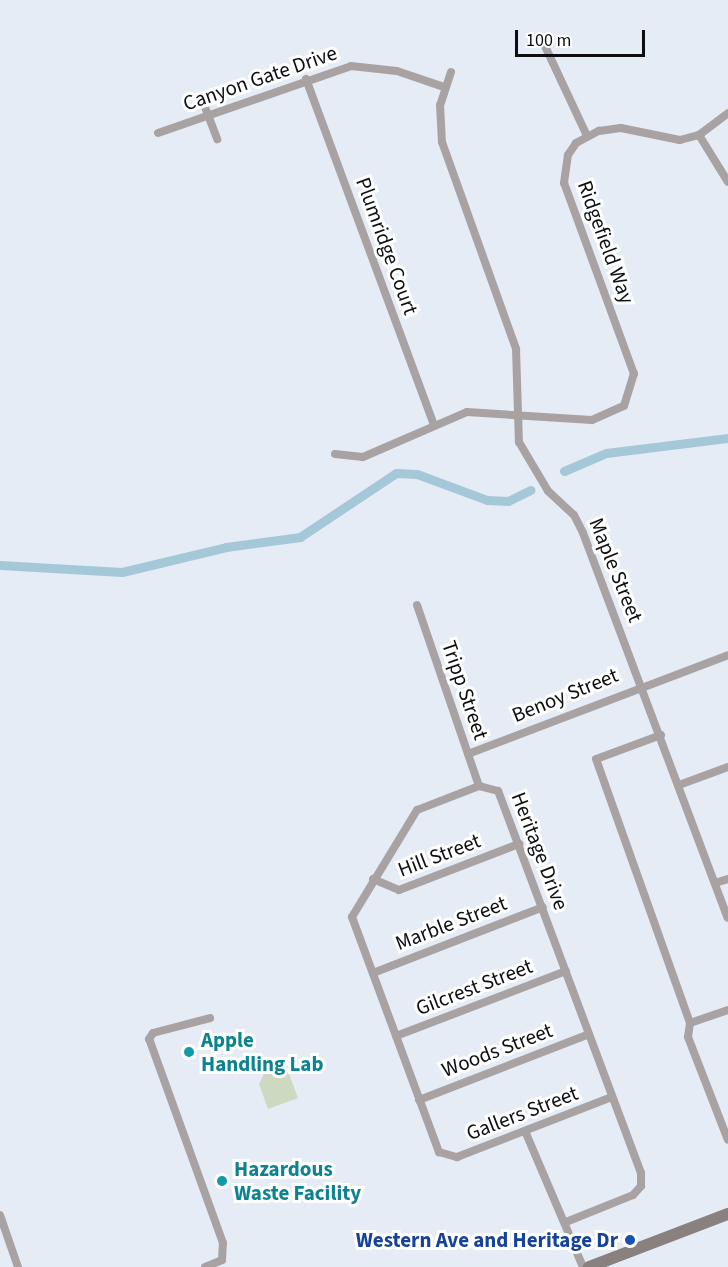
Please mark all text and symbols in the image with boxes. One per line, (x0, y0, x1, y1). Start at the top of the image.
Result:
scale bar (518, 18, 648, 56)
text: 100 m (526, 28, 571, 53)
street label: Canyon Gate Drive (180, 40, 340, 116)
street label: Plumridge Court (350, 174, 424, 318)
street label: Ridgefield Way (572, 177, 640, 307)
street label: Maple Street (584, 514, 648, 626)
street label: Tripp Street (436, 637, 494, 743)
street label: Benoy Street (508, 662, 622, 728)
street label: Heritage Drive (506, 788, 574, 914)
street label: Hill Street (394, 828, 484, 882)
street label: Marble Street (392, 890, 510, 956)
street label: Gilcrest Street (412, 953, 536, 1021)
street label: Woods Street (438, 1017, 556, 1083)
place label: Apple Handling Lab (201, 1027, 323, 1077)
marker: Apple Handling Lab (182, 1045, 196, 1059)
street label: Gallers Street (463, 1080, 581, 1146)
place label: Hazardous Waste Facility (234, 1156, 361, 1206)
marker: Hazardous Waste Facility (215, 1174, 229, 1188)
place label: Western Ave and Heritage Dr (356, 1227, 618, 1253)
marker: Western Ave and Heritage Dr (623, 1233, 637, 1247)

